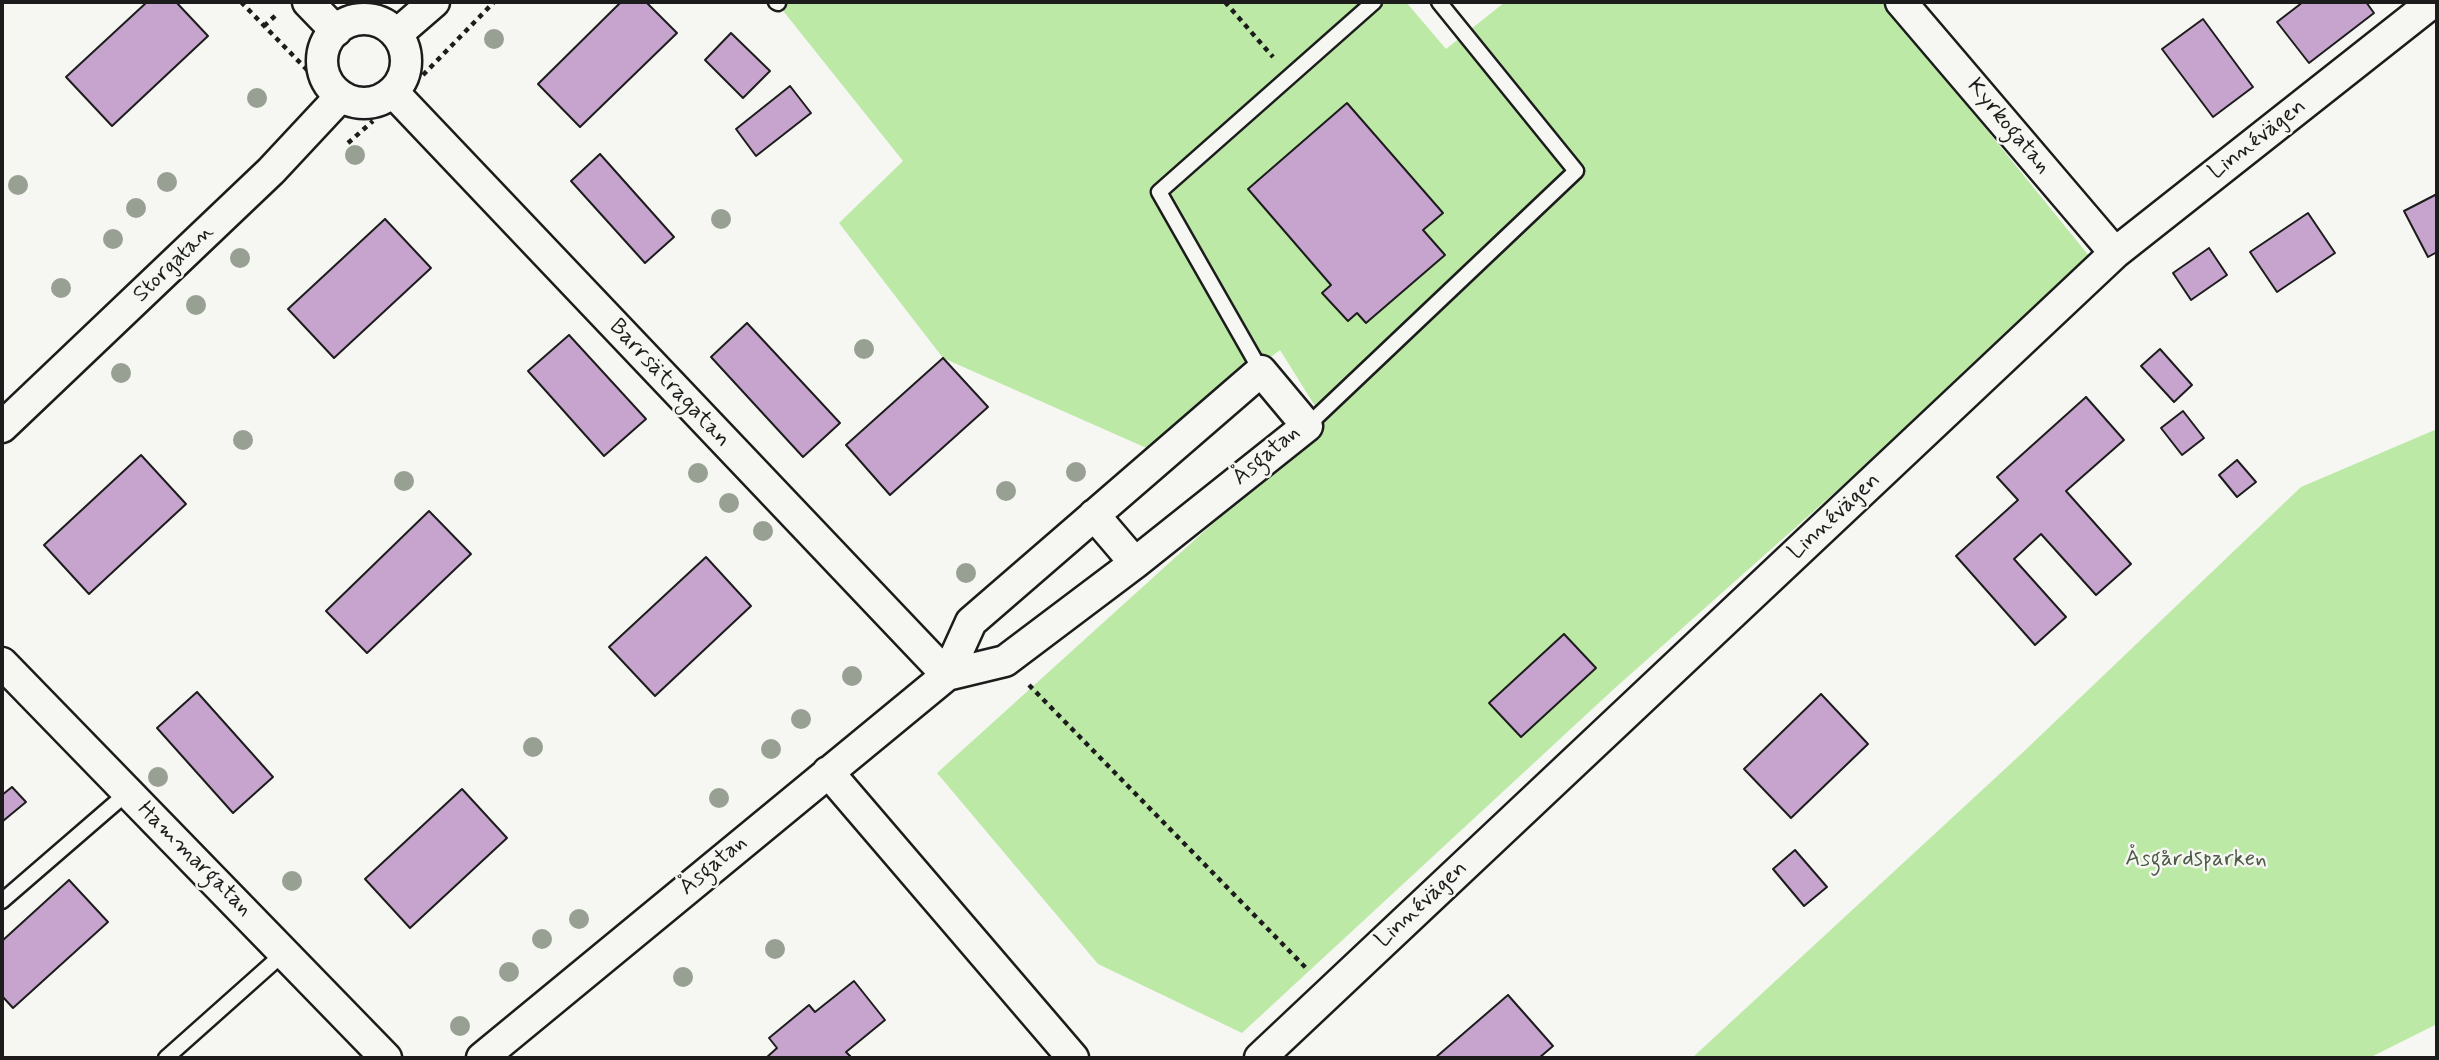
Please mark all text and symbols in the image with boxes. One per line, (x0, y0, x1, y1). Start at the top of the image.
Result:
street label: Kyrkogatan (1960, 74, 2056, 180)
street label: Linnévägen (2204, 93, 2312, 187)
street label: Storgatan (128, 219, 220, 309)
street label: Barrsätragatan (603, 314, 735, 454)
street label: Åsgatan (1228, 420, 1306, 492)
street label: Linnévägen (1783, 467, 1887, 567)
street label: Hammargatan (131, 797, 257, 923)
street label: Åsgatan (675, 830, 753, 902)
park label: Åsgårdsparken (2125, 846, 2267, 874)
street label: Linnévägen (1370, 855, 1474, 955)

